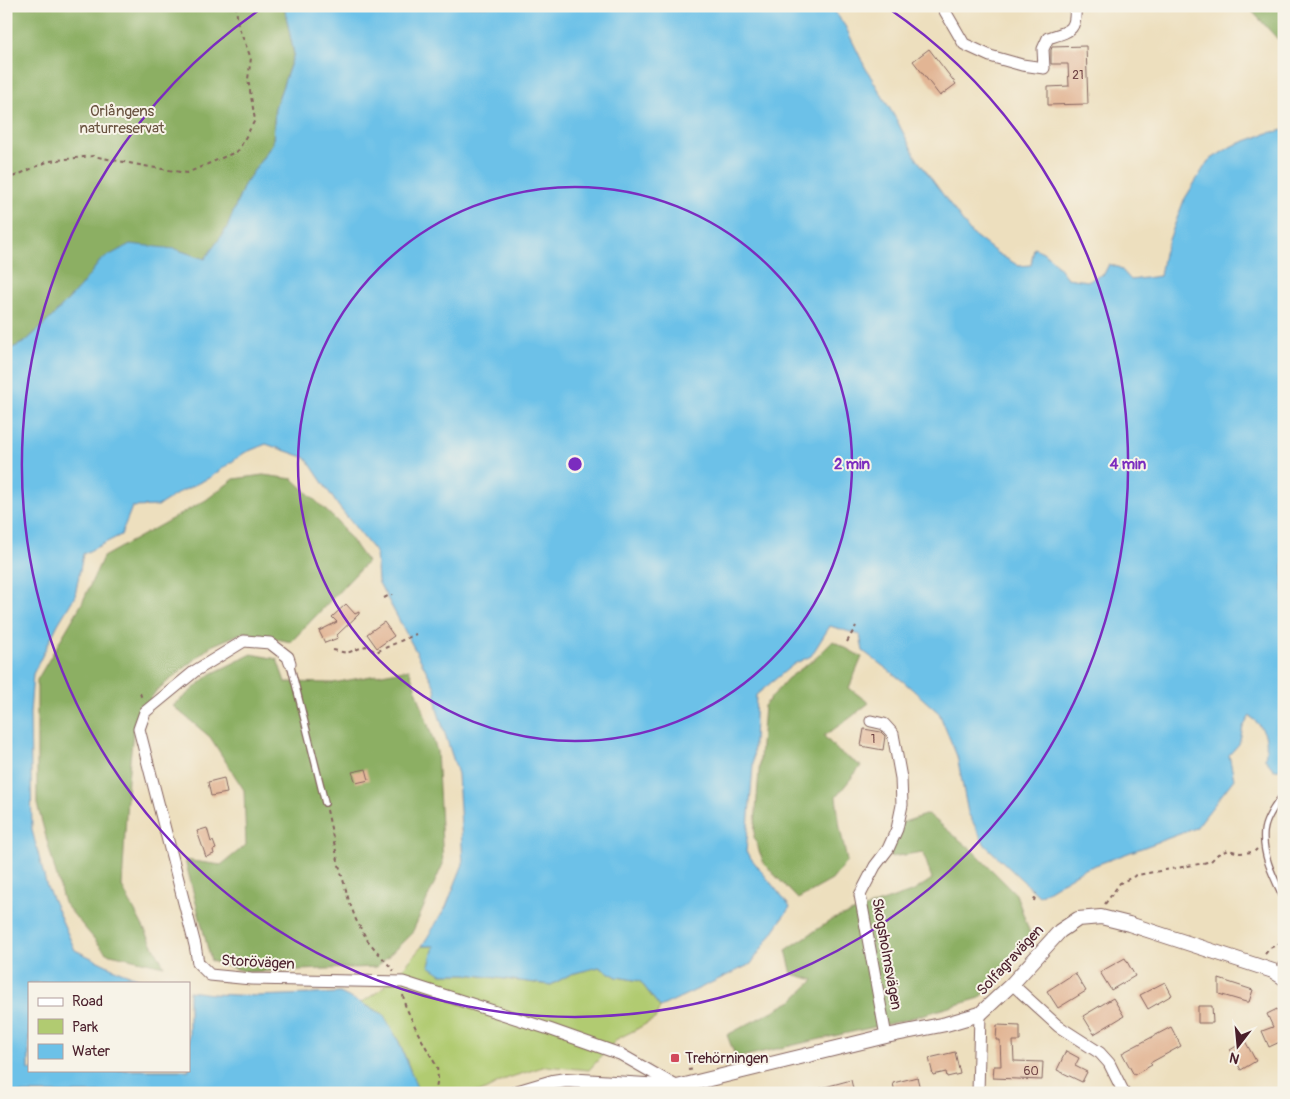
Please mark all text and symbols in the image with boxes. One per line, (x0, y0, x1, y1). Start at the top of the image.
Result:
house number: 21 (1072, 68, 1084, 83)
park label: Orlångens naturreservat (79, 102, 166, 138)
centre of rings (566, 455, 584, 473)
text: 2 min (834, 455, 870, 474)
text: 4 min (1110, 455, 1147, 474)
house number: 1 (871, 732, 875, 747)
street label: Skogsholmsvägen (867, 897, 906, 1011)
street label: Solfagravägen (973, 921, 1048, 1000)
street label: Storövägen (221, 951, 295, 974)
legend (28, 982, 190, 1072)
text: Road (72, 992, 103, 1011)
text: Park (72, 1018, 99, 1037)
north arrow (1212, 1022, 1262, 1072)
text: Water (72, 1042, 111, 1061)
place label: Trehörningen (685, 1049, 769, 1068)
text: N (1228, 1049, 1241, 1067)
marker: Trehörningen (669, 1052, 681, 1064)
house number: 60 (1023, 1064, 1039, 1079)

